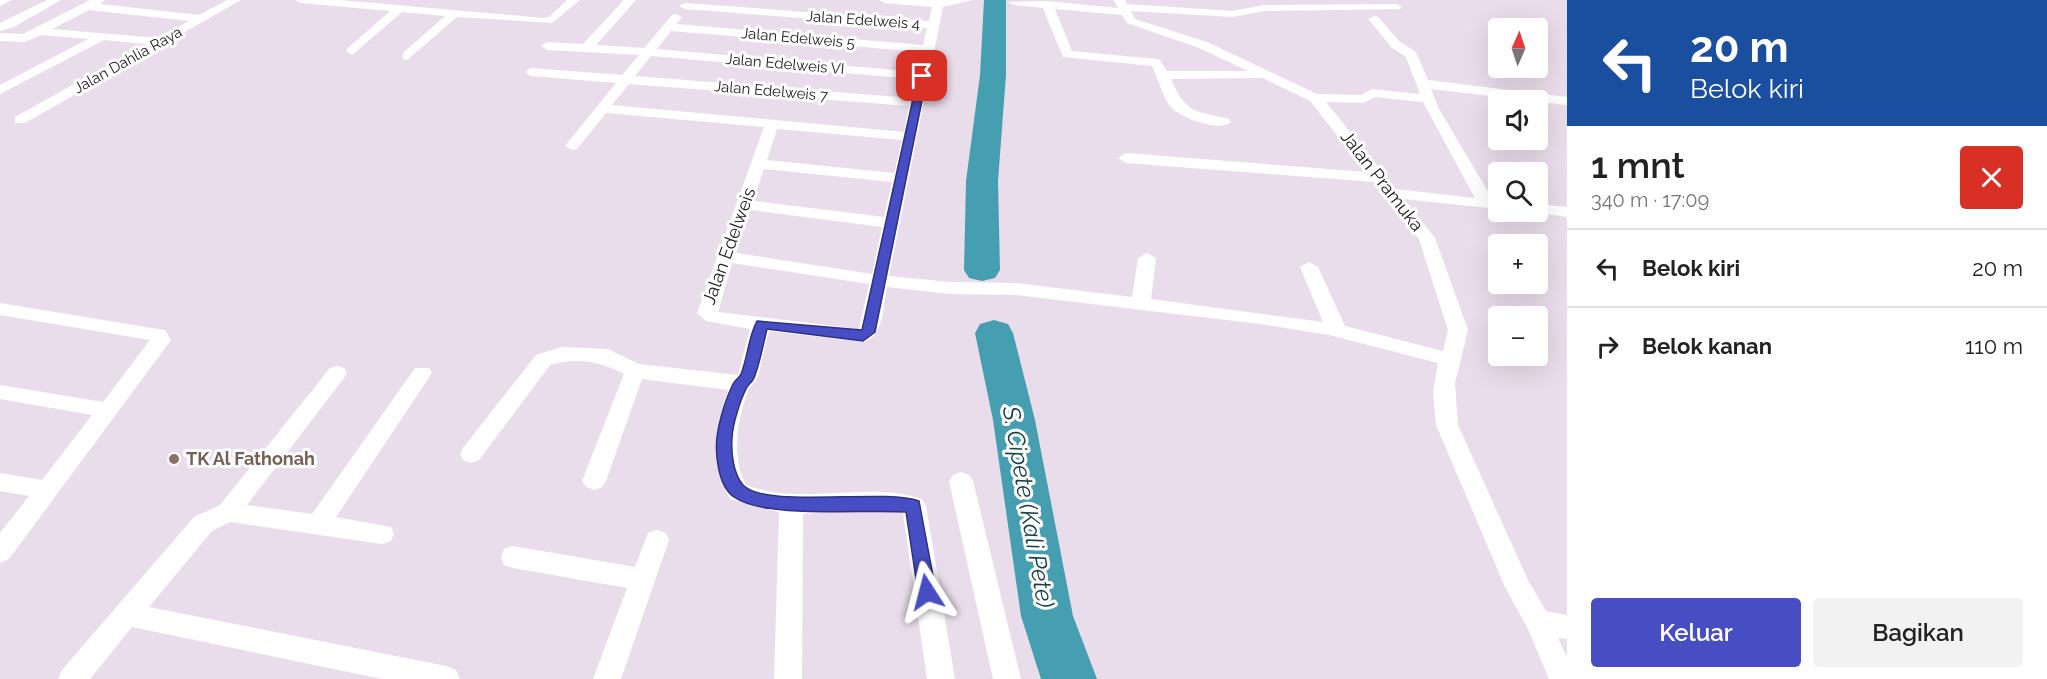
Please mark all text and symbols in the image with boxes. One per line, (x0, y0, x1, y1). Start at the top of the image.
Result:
street label: Jalan Edelweis 4 (805, 7, 921, 33)
north arrow (1488, 18, 1548, 78)
map controls (1488, 18, 1548, 366)
street label: Jalan Dahlia Raya (71, 23, 185, 97)
text: 20 m (1690, 23, 1789, 72)
street label: Jalan Edelweis 5 (740, 24, 856, 52)
icon: left (1591, 24, 1669, 102)
street label: Jalan Edelweis VI (725, 50, 845, 78)
pin (896, 50, 947, 101)
icon: arrive (905, 59, 938, 92)
text: Belok kiri (1690, 73, 1804, 104)
street label: Jalan Edelweis 7 (713, 77, 829, 105)
button: sound (1488, 90, 1548, 150)
street label: Jalan Pramuka (1337, 126, 1428, 235)
text: 1 mnt (1591, 144, 1685, 186)
button: close (1960, 146, 2023, 209)
button: search (1488, 162, 1548, 222)
street label: Jalan Edelweis (698, 184, 759, 307)
text: 340 m · 17:09 (1591, 188, 1709, 212)
button: + (1488, 234, 1548, 294)
icon: left (1591, 252, 1624, 285)
text: Belok kiri (1642, 255, 1740, 281)
text: 20 m (1972, 255, 2023, 281)
button: − (1488, 306, 1548, 366)
icon: right (1591, 330, 1624, 363)
text: Belok kanan (1642, 333, 1772, 359)
text: 110 m (1965, 333, 2023, 359)
water label: S. Cipete (Kali Pete) (996, 403, 1061, 610)
place label: TK Al Fathonah (186, 448, 315, 469)
marker: TK Al Fathonah (167, 452, 181, 466)
position arrow (895, 560, 959, 624)
button: Keluar (1591, 598, 1801, 667)
button: Bagikan (1813, 598, 2023, 667)

